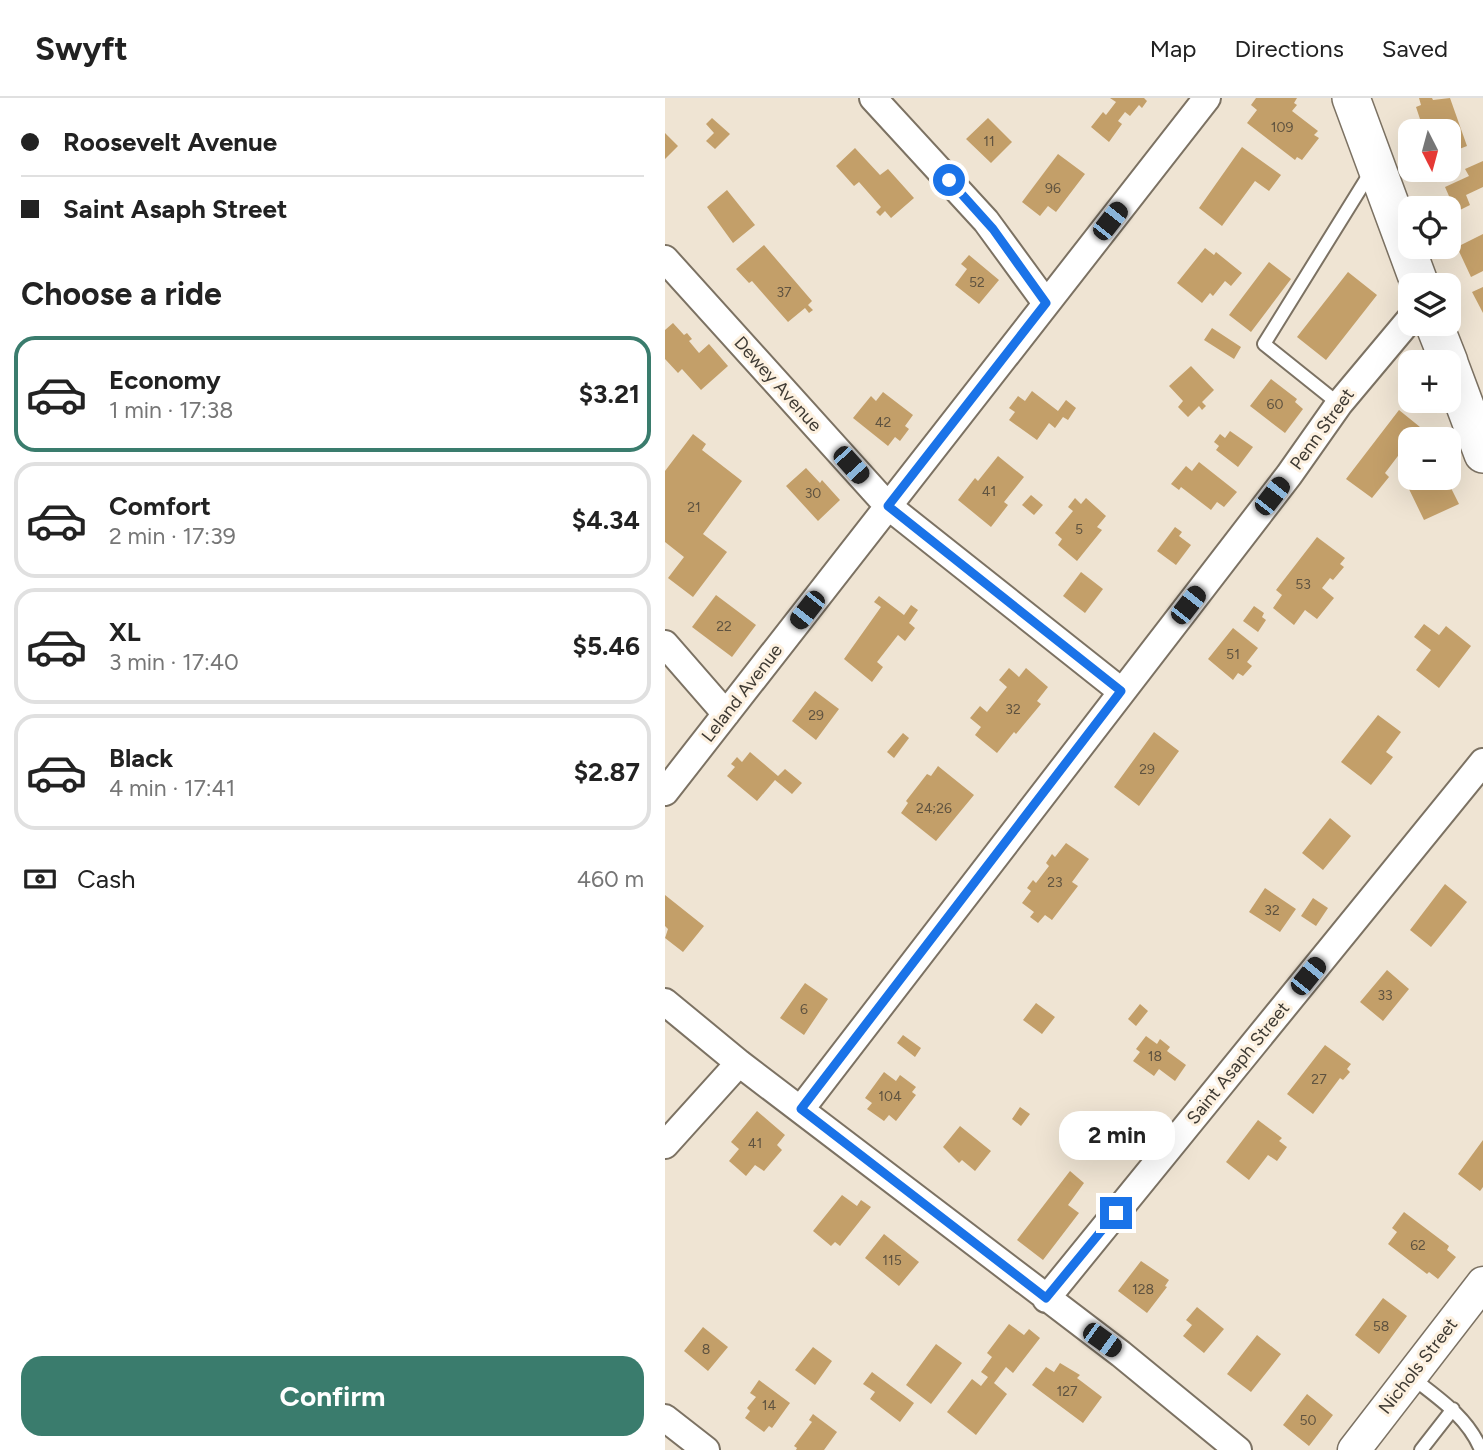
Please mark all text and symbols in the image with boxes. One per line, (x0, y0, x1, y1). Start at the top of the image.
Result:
text: Swyft (35, 29, 128, 68)
text: Map (1150, 34, 1196, 63)
text: Directions (1234, 34, 1344, 63)
text: Saved (1382, 34, 1448, 63)
house number: 109 (1271, 119, 1293, 136)
north arrow (1398, 119, 1461, 182)
map controls (1398, 119, 1461, 490)
text: Roosevelt Avenue (63, 126, 277, 158)
house number: 11 (983, 133, 995, 150)
route start (933, 164, 965, 196)
house number: 96 (1045, 180, 1061, 197)
text: Saint Asaph Street (63, 193, 287, 225)
button: locate (1398, 196, 1461, 259)
car (1089, 198, 1132, 244)
button: layers (1398, 273, 1461, 336)
house number: 52 (969, 274, 985, 291)
text: Choose a ride (21, 275, 222, 313)
house number: 37 (776, 284, 792, 301)
street label: Dewey Avenue (730, 332, 827, 436)
button: + (1398, 350, 1461, 413)
icon: car (25, 363, 88, 426)
text: Economy (109, 364, 221, 396)
text: $3.21 (579, 378, 640, 410)
street label: Penn Street (1285, 384, 1359, 474)
text: 1 min · 17:38 (109, 396, 233, 424)
house number: 60 (1267, 396, 1283, 413)
house number: 42 (875, 414, 891, 431)
button: − (1398, 427, 1461, 490)
car (830, 442, 873, 488)
car (1251, 473, 1294, 519)
house number: 41 (982, 483, 996, 500)
house number: 30 (805, 485, 821, 502)
icon: car (25, 489, 88, 552)
text: Comfort (109, 490, 211, 522)
house number: 21 (687, 499, 701, 516)
text: $4.34 (572, 504, 640, 536)
house number: 5 (1075, 521, 1083, 538)
text: 2 min · 17:39 (109, 522, 236, 550)
house number: 53 (1295, 576, 1311, 593)
car (1167, 582, 1210, 628)
car (786, 587, 829, 633)
icon: car (25, 615, 88, 678)
text: XL (109, 616, 141, 648)
house number: 22 (716, 618, 732, 635)
text: $5.46 (573, 630, 640, 662)
street label: Leland Avenue (697, 640, 787, 746)
house number: 51 (1226, 646, 1240, 663)
text: 3 min · 17:40 (109, 648, 239, 676)
house number: 32 (1005, 701, 1021, 718)
house number: 29 (808, 707, 824, 724)
icon: car (25, 741, 88, 804)
text: Black (109, 742, 173, 774)
text: $2.87 (574, 756, 640, 788)
house number: 29 (1139, 761, 1155, 778)
text: 4 min · 17:41 (109, 774, 235, 802)
house number: 24;26 (916, 800, 952, 817)
icon: cash (21, 860, 59, 898)
text: Cash (77, 863, 136, 895)
text: 460 m (577, 865, 644, 893)
house number: 23 (1047, 874, 1063, 891)
house number: 32 (1264, 902, 1280, 919)
car (1287, 953, 1330, 999)
house number: 33 (1377, 987, 1393, 1004)
street label: Saint Asaph Street (1182, 997, 1294, 1129)
house number: 6 (800, 1001, 808, 1018)
house number: 18 (1148, 1048, 1162, 1065)
house number: 27 (1311, 1071, 1327, 1088)
house number: 104 (878, 1088, 902, 1105)
callout: 2 min (1058, 1112, 1174, 1160)
text: 2 min (1088, 1121, 1146, 1149)
house number: 41 (748, 1135, 762, 1152)
route end (1100, 1197, 1132, 1229)
house number: 62 (1410, 1237, 1426, 1254)
house number: 115 (882, 1252, 902, 1269)
house number: 128 (1132, 1281, 1154, 1298)
street label: Nichols Street (1374, 1314, 1462, 1418)
house number: 58 (1373, 1318, 1389, 1335)
car (1079, 1319, 1126, 1361)
house number: 8 (702, 1341, 710, 1358)
button: Confirm (21, 1356, 644, 1436)
house number: 127 (1056, 1383, 1078, 1400)
house number: 14 (762, 1397, 777, 1414)
house number: 50 (1299, 1412, 1317, 1429)

